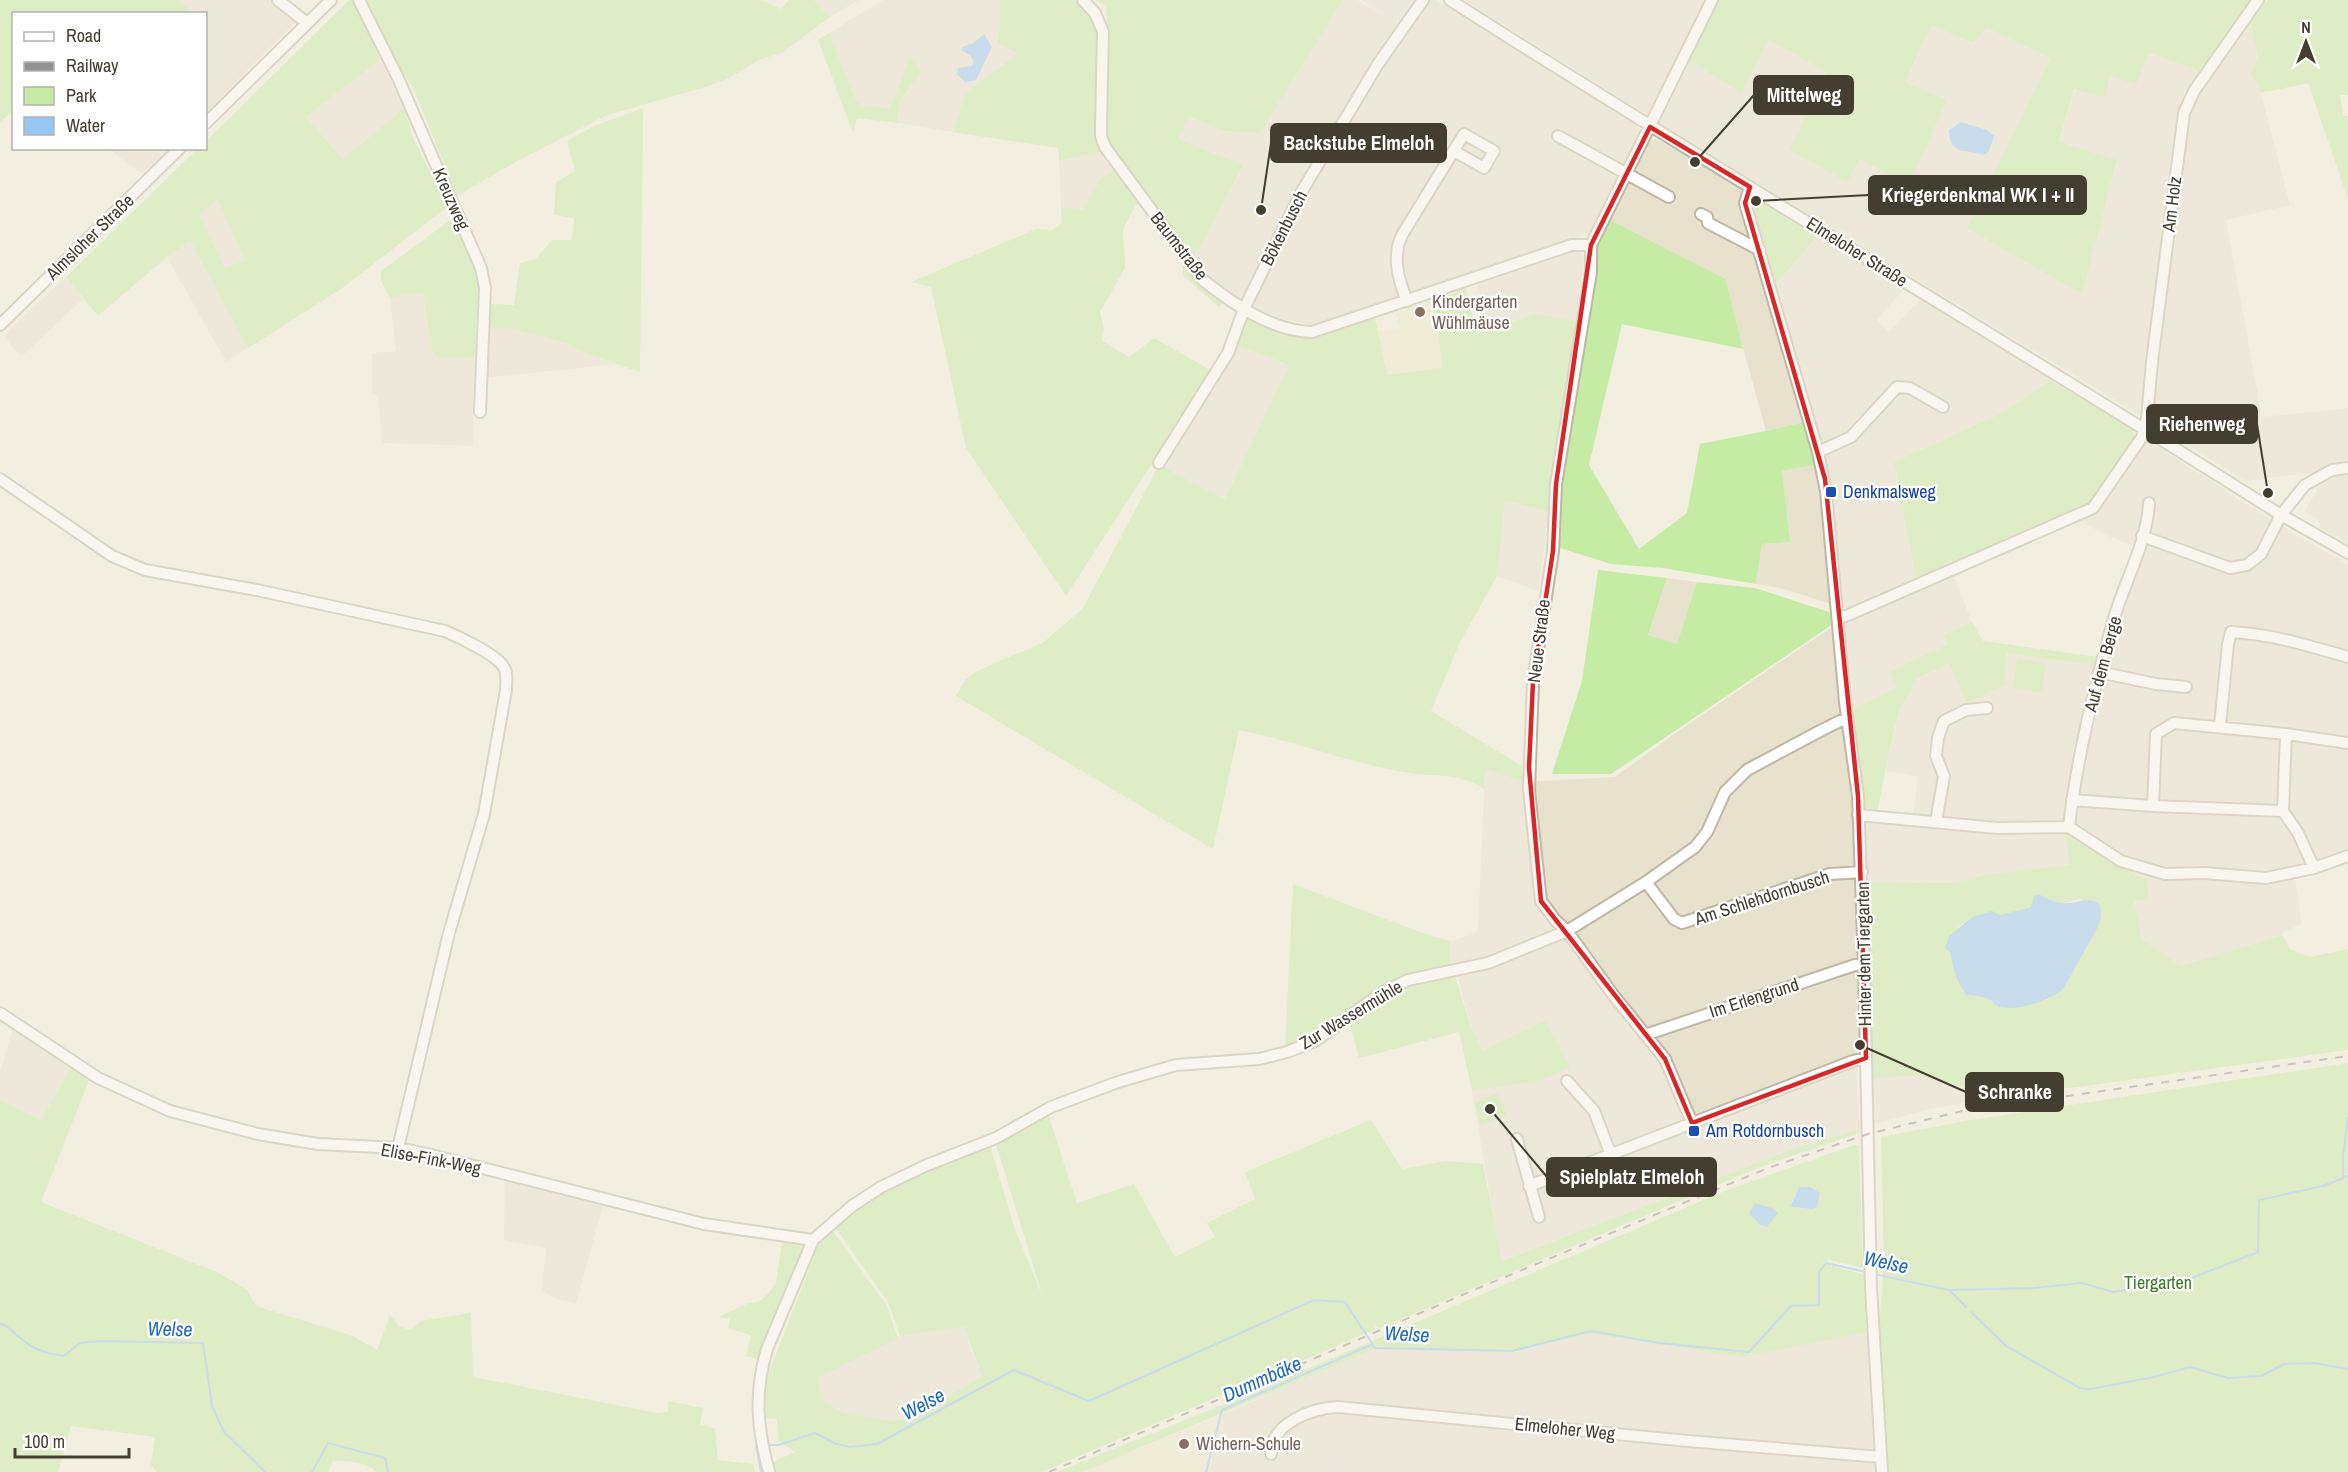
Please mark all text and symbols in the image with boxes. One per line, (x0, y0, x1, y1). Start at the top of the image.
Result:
legend (12, 12, 207, 150)
north arrow (2276, 12, 2336, 72)
text: N (2301, 16, 2311, 38)
text: Road (66, 23, 101, 48)
text: Railway (66, 53, 119, 78)
callout: Mittelweg (1754, 76, 1853, 114)
text: Mittelweg (1767, 81, 1841, 108)
text: Park (66, 83, 97, 108)
text: Water (66, 113, 105, 138)
callout: Backstube Elmeloh (1271, 124, 1446, 162)
text: Backstube Elmeloh (1283, 129, 1435, 156)
street label: Kreuzweg (427, 164, 477, 235)
street label: Am Holz (2156, 175, 2187, 234)
callout: Kriegerdenkmal WK I + II (1869, 176, 2086, 214)
text: Kriegerdenkmal WK I + II (1882, 181, 2074, 208)
street label: Bökenbusch (1254, 186, 1313, 270)
street label: Almsloher Straße (39, 188, 139, 286)
street label: Baumstraße (1145, 206, 1214, 285)
street label: Elmeloher Straße (1802, 211, 1913, 293)
place label: Kindergarten Wühlmäuse (1432, 289, 1517, 335)
marker: Kindergarten Wühlmäuse (1413, 305, 1427, 319)
callout: Riehenweg (2147, 405, 2257, 443)
text: Riehenweg (2159, 410, 2245, 437)
place label: Denkmalsweg (1843, 479, 1936, 504)
marker: Denkmalsweg (1824, 485, 1838, 499)
street label: Neue Straße (1521, 598, 1556, 684)
street label: Auf dem Berge (2077, 613, 2127, 716)
street label: Am Schlehdornbusch (1690, 864, 1832, 931)
street label: Hinter dem Tiergarten (1850, 881, 1877, 1027)
street label: Im Erlengrund (1706, 971, 1802, 1024)
street label: Zur Wassermühle (1295, 974, 1407, 1055)
callout: Schranke (1966, 1073, 2063, 1111)
text: Schranke (1978, 1078, 2052, 1105)
place label: Am Rotdornbusch (1705, 1118, 1824, 1143)
marker: Am Rotdornbusch (1687, 1124, 1701, 1138)
street label: Elise-Fink-Weg (379, 1137, 484, 1181)
callout: Spielplatz Elmeloh (1547, 1158, 1716, 1196)
text: Spielplatz Elmeloh (1560, 1163, 1704, 1190)
water label: Welse (1861, 1244, 1911, 1279)
park label: Tiergarten (2124, 1270, 2192, 1295)
water label: Welse (147, 1315, 193, 1342)
water label: Welse (1384, 1319, 1430, 1348)
water label: Dummbäke (1218, 1349, 1306, 1408)
water label: Welse (896, 1381, 949, 1426)
street label: Elmeloher Weg (1514, 1411, 1617, 1446)
scale bar (15, 1421, 129, 1459)
text: 100 m (24, 1429, 65, 1454)
place label: Wichern-Schule (1196, 1431, 1301, 1456)
marker: Wichern-Schule (1177, 1437, 1191, 1451)

